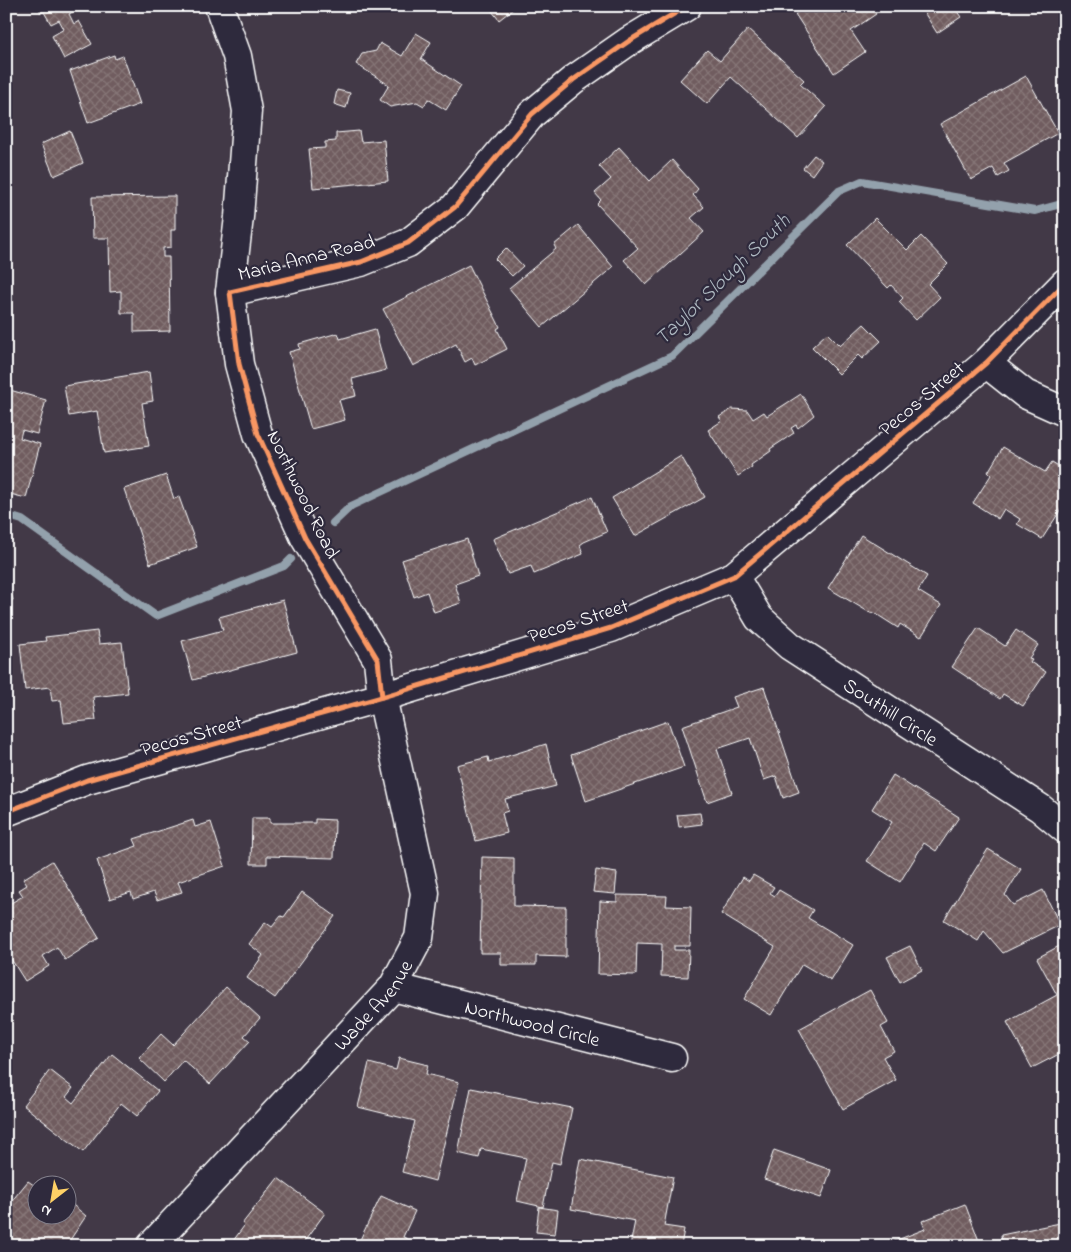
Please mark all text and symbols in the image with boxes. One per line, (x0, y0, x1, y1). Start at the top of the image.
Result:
water label: Taylor Slough South (649, 207, 799, 354)
street label: Maria Anna Road (235, 228, 378, 290)
street label: Pecos Street (873, 355, 972, 445)
street label: Northwood Road (258, 426, 345, 564)
street label: Pecos Street (525, 592, 633, 652)
street label: Southill Circle (836, 672, 943, 755)
street label: Pecos Street (138, 709, 246, 766)
street label: Wade Avenue (328, 956, 422, 1059)
street label: Northwood Circle (461, 994, 603, 1056)
north arrow (28, 1174, 78, 1224)
text: N (37, 1198, 56, 1221)

